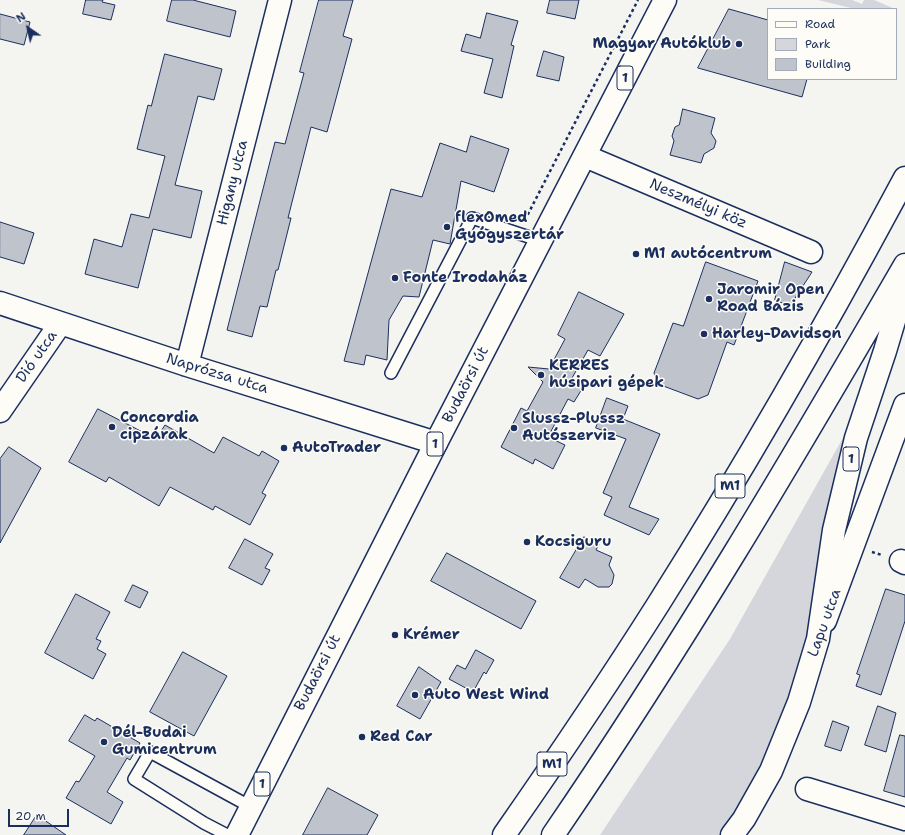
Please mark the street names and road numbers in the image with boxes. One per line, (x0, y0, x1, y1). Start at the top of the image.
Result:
road number: 1 (617, 66, 633, 90)
street label: Higany utca (214, 138, 252, 228)
street label: Neszmélyi köz (646, 175, 750, 233)
street label: Dió utca (13, 327, 61, 387)
street label: Budaörsi út (439, 344, 493, 426)
street label: Naprózsa utca (164, 350, 270, 398)
road number: 1 (427, 432, 443, 456)
road number: 1 (843, 447, 859, 471)
road number: M1 (715, 474, 745, 498)
street label: Lapu utca (804, 587, 846, 659)
street label: Budaörsi út (291, 632, 345, 714)
road number: M1 (537, 752, 567, 776)
road number: 1 (254, 772, 270, 796)

